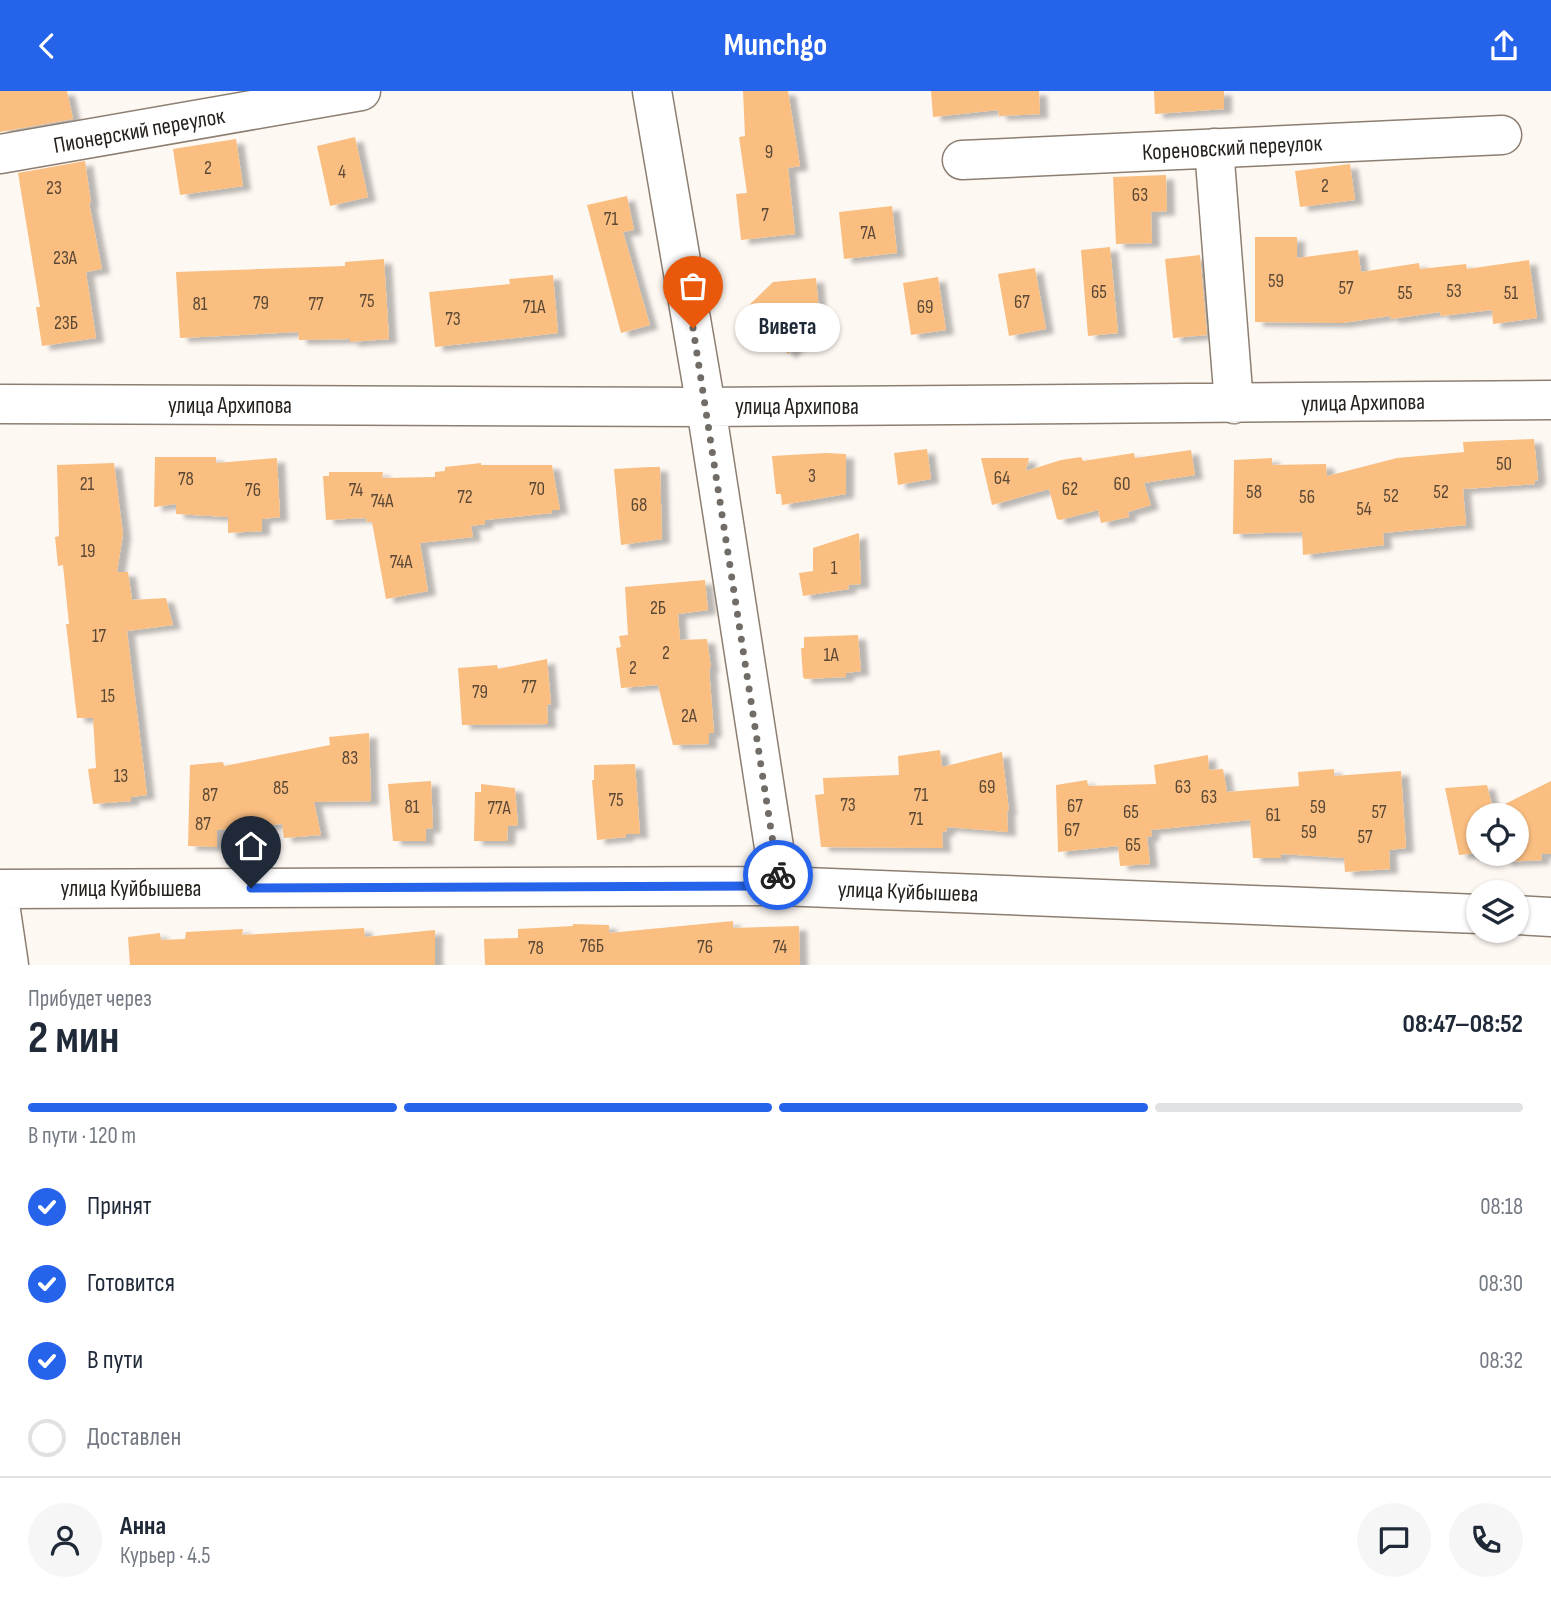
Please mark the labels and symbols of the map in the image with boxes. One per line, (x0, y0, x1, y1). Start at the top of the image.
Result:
street label: Пионерский переулок (51, 102, 227, 160)
street label: Кореновский переулок (1141, 129, 1323, 167)
house number: 9 (765, 141, 773, 164)
house number: 2 (204, 157, 212, 180)
house number: 4 (338, 161, 346, 184)
house number: 2 (1321, 175, 1329, 198)
house number: 23 (46, 177, 62, 200)
house number: 63 (1132, 184, 1148, 207)
house number: 7 (761, 204, 769, 227)
house number: 71 (604, 208, 619, 231)
house number: 7А (860, 222, 877, 245)
house number: 23А (53, 247, 78, 270)
pin (663, 256, 723, 328)
house number: 59 (1268, 270, 1284, 293)
house number: 57 (1338, 277, 1354, 300)
house number: 53 (1446, 280, 1462, 303)
house number: 65 (1091, 281, 1107, 304)
house number: 55 (1397, 282, 1413, 305)
house number: 51 (1504, 282, 1518, 305)
house number: 75 (359, 290, 375, 313)
house number: 67 (1014, 291, 1030, 314)
house number: 79 (253, 292, 269, 315)
house number: 81 (193, 293, 208, 316)
house number: 77 (308, 293, 324, 316)
house number: 71А (523, 296, 546, 319)
house number: 69 (917, 296, 933, 319)
callout: Вивета (735, 303, 840, 353)
house number: 73 (445, 308, 461, 331)
house number: 23Б (54, 312, 78, 335)
street label: улица Архипова (1301, 388, 1425, 418)
street label: улица Архипова (168, 392, 292, 420)
street label: улица Архипова (735, 393, 859, 421)
house number: 50 (1496, 453, 1512, 476)
house number: 3 (808, 465, 816, 488)
house number: 64 (994, 467, 1010, 490)
house number: 78 (178, 468, 194, 491)
house number: 21 (80, 473, 95, 496)
house number: 60 (1114, 473, 1130, 496)
house number: 70 (529, 478, 545, 501)
house number: 62 (1062, 478, 1078, 501)
house number: 76 (245, 479, 261, 502)
house number: 74 (349, 479, 363, 502)
house number: 58 (1246, 481, 1262, 504)
house number: 52 (1433, 481, 1449, 504)
house number: 52 (1383, 485, 1399, 508)
house number: 72 (457, 486, 473, 509)
house number: 56 (1299, 486, 1315, 509)
house number: 74А (371, 490, 394, 513)
house number: 68 (631, 494, 647, 517)
house number: 54 (1356, 498, 1372, 521)
house number: 19 (80, 540, 96, 563)
house number: 74А (390, 551, 413, 574)
house number: 1 (831, 557, 838, 580)
house number: 2Б (650, 597, 666, 620)
house number: 17 (92, 625, 107, 648)
house number: 2 (662, 642, 670, 665)
house number: 1А (823, 644, 839, 667)
house number: 2 (629, 657, 637, 680)
house number: 77 (521, 676, 537, 699)
house number: 79 (472, 681, 488, 704)
house number: 15 (101, 685, 115, 708)
house number: 2А (681, 705, 698, 728)
house number: 83 (342, 747, 358, 770)
house number: 13 (114, 765, 128, 788)
house number: 69 (979, 776, 995, 799)
house number: 63 (1175, 776, 1191, 799)
house number: 85 (273, 777, 289, 800)
house number: 87 (202, 784, 218, 807)
house number: 71 (914, 784, 929, 807)
house number: 63 (1201, 786, 1217, 809)
house number: 75 (608, 789, 624, 812)
house number: 73 (840, 794, 856, 817)
house number: 67 (1067, 795, 1083, 818)
house number: 81 (405, 796, 420, 819)
house number: 59 (1310, 796, 1326, 819)
house number: 77А (487, 797, 511, 820)
house number: 65 (1123, 801, 1139, 824)
house number: 57 (1371, 801, 1387, 824)
house number: 61 (1266, 804, 1281, 827)
house number: 71 (909, 808, 924, 831)
house number: 87 (195, 813, 211, 836)
pin (221, 816, 281, 888)
house number: 67 (1064, 819, 1080, 842)
house number: 59 (1301, 821, 1317, 844)
house number: 57 (1357, 826, 1373, 849)
house number: 65 (1125, 834, 1141, 857)
courier (743, 840, 813, 910)
street label: улица Куйбышева (61, 875, 201, 903)
street label: улица Куйбышева (837, 876, 979, 908)
house number: 76Б (580, 935, 604, 958)
house number: 76 (697, 936, 713, 959)
house number: 74 (773, 936, 787, 959)
house number: 78 (528, 937, 544, 960)

